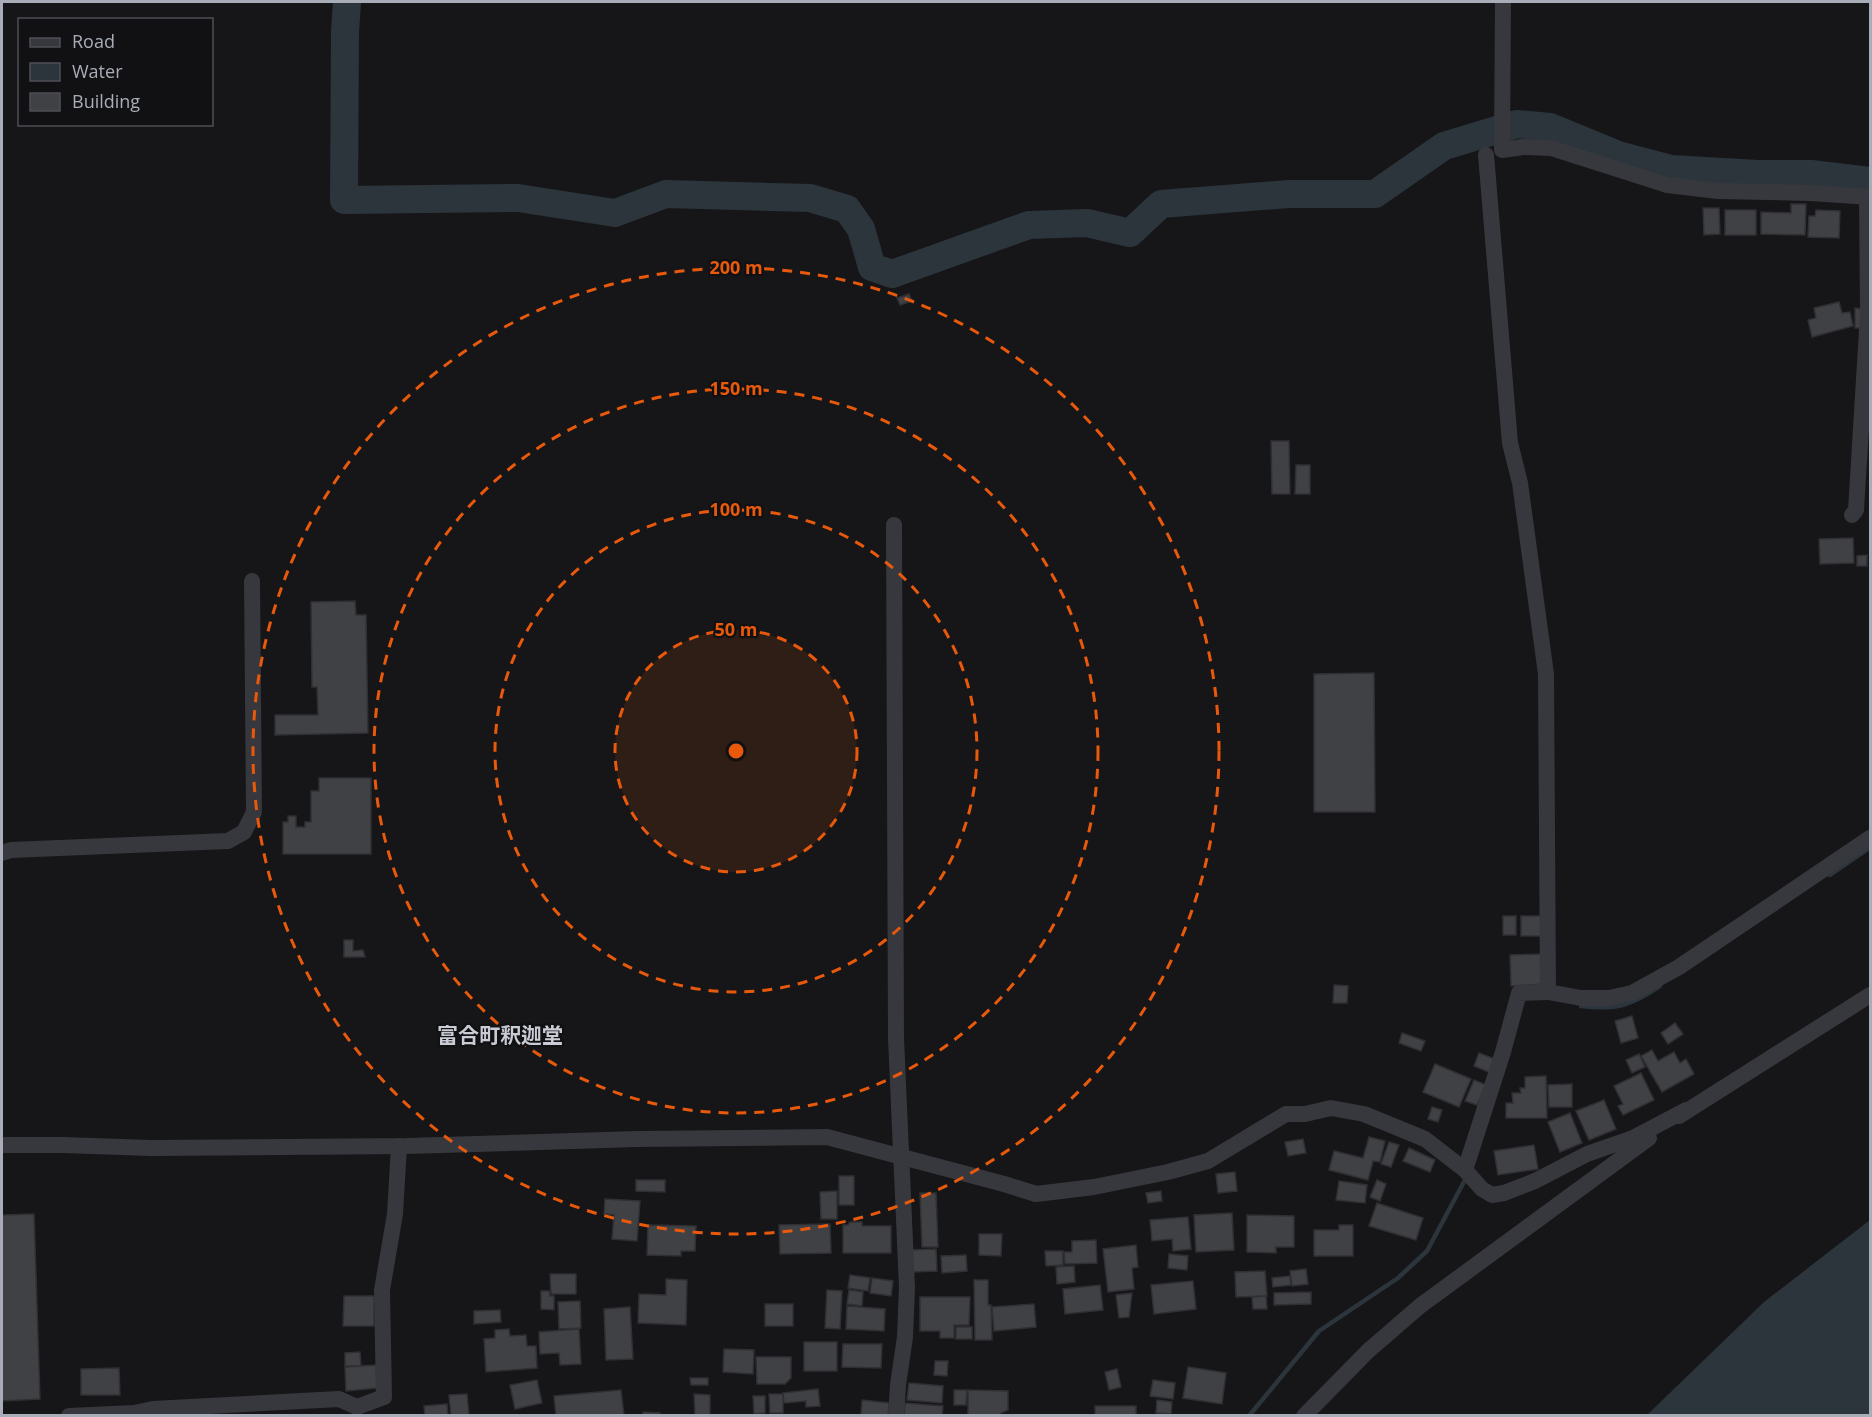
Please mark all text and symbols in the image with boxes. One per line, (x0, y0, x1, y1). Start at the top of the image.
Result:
legend (18, 18, 213, 126)
text: Road (72, 29, 115, 53)
text: Water (72, 59, 123, 83)
text: Building (72, 89, 140, 113)
text: 200 m (709, 255, 763, 279)
text: 150 m (709, 376, 763, 400)
text: 100 m (709, 497, 763, 521)
text: 50 m (715, 617, 757, 641)
centre of rings (726, 741, 746, 761)
district label: 富合町釈迦堂 (437, 1021, 563, 1049)

